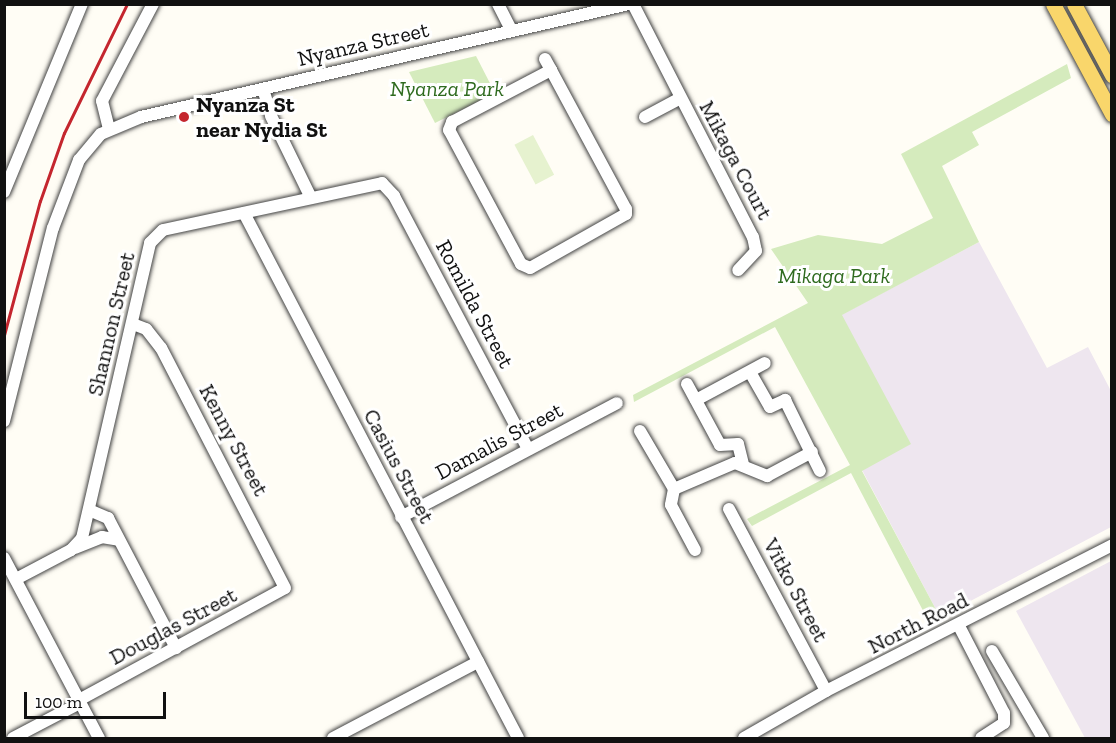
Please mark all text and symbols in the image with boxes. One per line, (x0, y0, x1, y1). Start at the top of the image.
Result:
street label: Nyanza Street (295, 16, 431, 72)
park label: Nyanza Park (390, 76, 504, 102)
place label: Nyanza St near Nydia St (196, 91, 327, 142)
street label: Mikaga Court (694, 96, 778, 224)
marker: Nyanza St near Nydia St (177, 110, 191, 124)
street label: Romilda Street (430, 235, 520, 373)
street label: Shannon Street (82, 250, 140, 398)
park label: Mikaga Park (778, 263, 890, 289)
street label: Kenny Street (193, 380, 275, 500)
street label: Damalis Street (431, 396, 567, 486)
street label: Casius Street (358, 404, 440, 528)
street label: Vitko Street (758, 534, 834, 646)
street label: Douglas Street (105, 581, 241, 671)
street label: North Road (863, 586, 973, 660)
scale bar (27, 680, 170, 718)
text: 100 m (35, 691, 82, 713)

